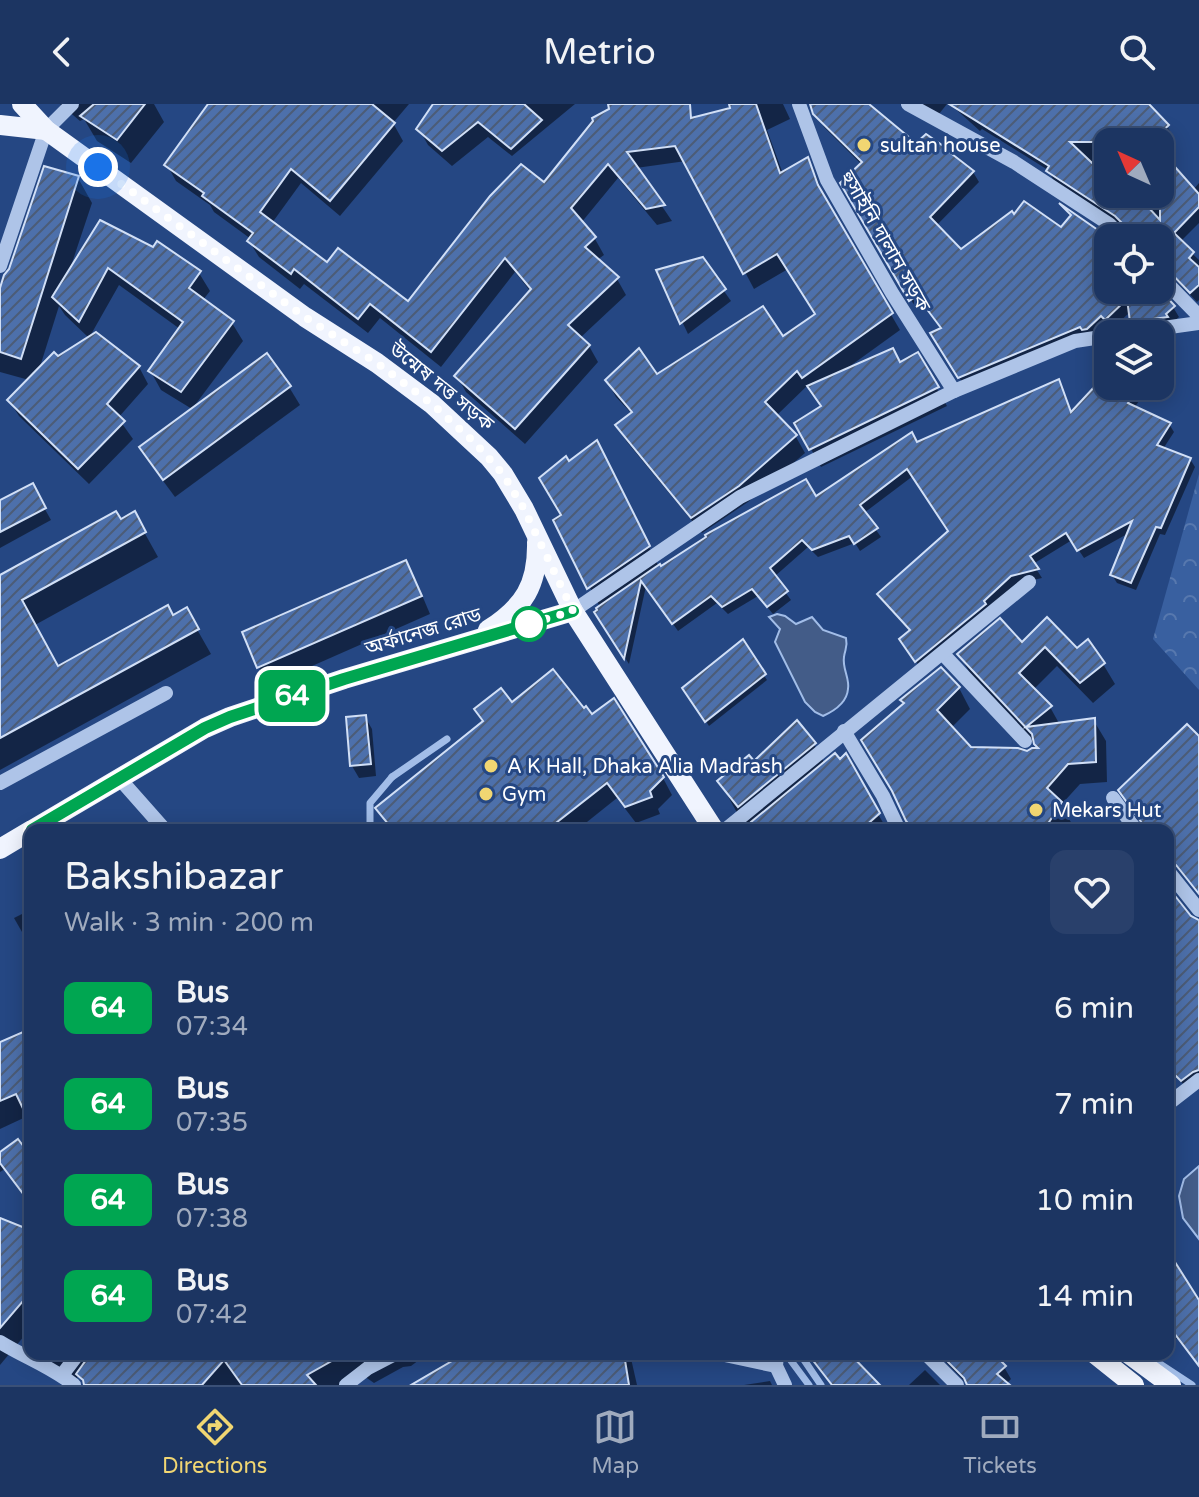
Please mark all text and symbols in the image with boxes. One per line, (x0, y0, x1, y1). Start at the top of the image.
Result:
icon: back (40, 30, 84, 74)
icon: search (1115, 30, 1159, 74)
text: Metrio (543, 31, 656, 74)
north arrow (1094, 128, 1174, 208)
map controls (1094, 128, 1174, 400)
place label: sultan house (880, 134, 1000, 158)
marker: sultan house (855, 136, 873, 154)
your location (78, 147, 118, 187)
street label: হুসাইনি দালান সড়ক (835, 165, 936, 317)
button: locate (1094, 224, 1174, 304)
button: layers (1094, 320, 1174, 400)
street label: উন্মেষ দত্ত সড়ক (384, 336, 500, 437)
street label: অর্ফানেজ রোড (361, 601, 485, 661)
unlabelled marker (512, 607, 546, 641)
line badge: 64 (256, 670, 328, 722)
text: 64 (274, 679, 310, 713)
place label: A K Hall, Dhaka Alia Madrash (507, 755, 783, 779)
marker: A K Hall, Dhaka Alia Madrash (482, 757, 500, 775)
place label: Gym (502, 783, 546, 807)
marker: Gym (477, 785, 495, 803)
place label: Mekars Hut (1052, 799, 1162, 823)
marker: Mekars Hut (1027, 801, 1045, 819)
button: heart (1050, 850, 1134, 934)
text: Bakshibazar (64, 854, 283, 900)
text: Walk · 3 min · 200 m (64, 907, 314, 938)
text: Bus (176, 974, 229, 1011)
text: 6 min (1054, 990, 1134, 1027)
text: 64 (90, 991, 126, 1025)
text: 07:34 (176, 1011, 248, 1042)
text: Bus (176, 1070, 229, 1107)
text: 7 min (1054, 1086, 1134, 1123)
text: 64 (90, 1087, 126, 1121)
text: 07:35 (176, 1107, 248, 1138)
text: Bus (176, 1166, 229, 1203)
text: 10 min (1035, 1182, 1134, 1219)
text: 64 (90, 1183, 126, 1217)
text: 07:38 (176, 1203, 248, 1234)
text: Bus (176, 1262, 229, 1299)
text: 14 min (1035, 1278, 1134, 1315)
text: 64 (90, 1279, 126, 1313)
text: 07:42 (176, 1299, 248, 1330)
tab: Directions (162, 1405, 267, 1479)
tab: Map (592, 1405, 639, 1479)
tab: Tickets (963, 1405, 1037, 1479)

